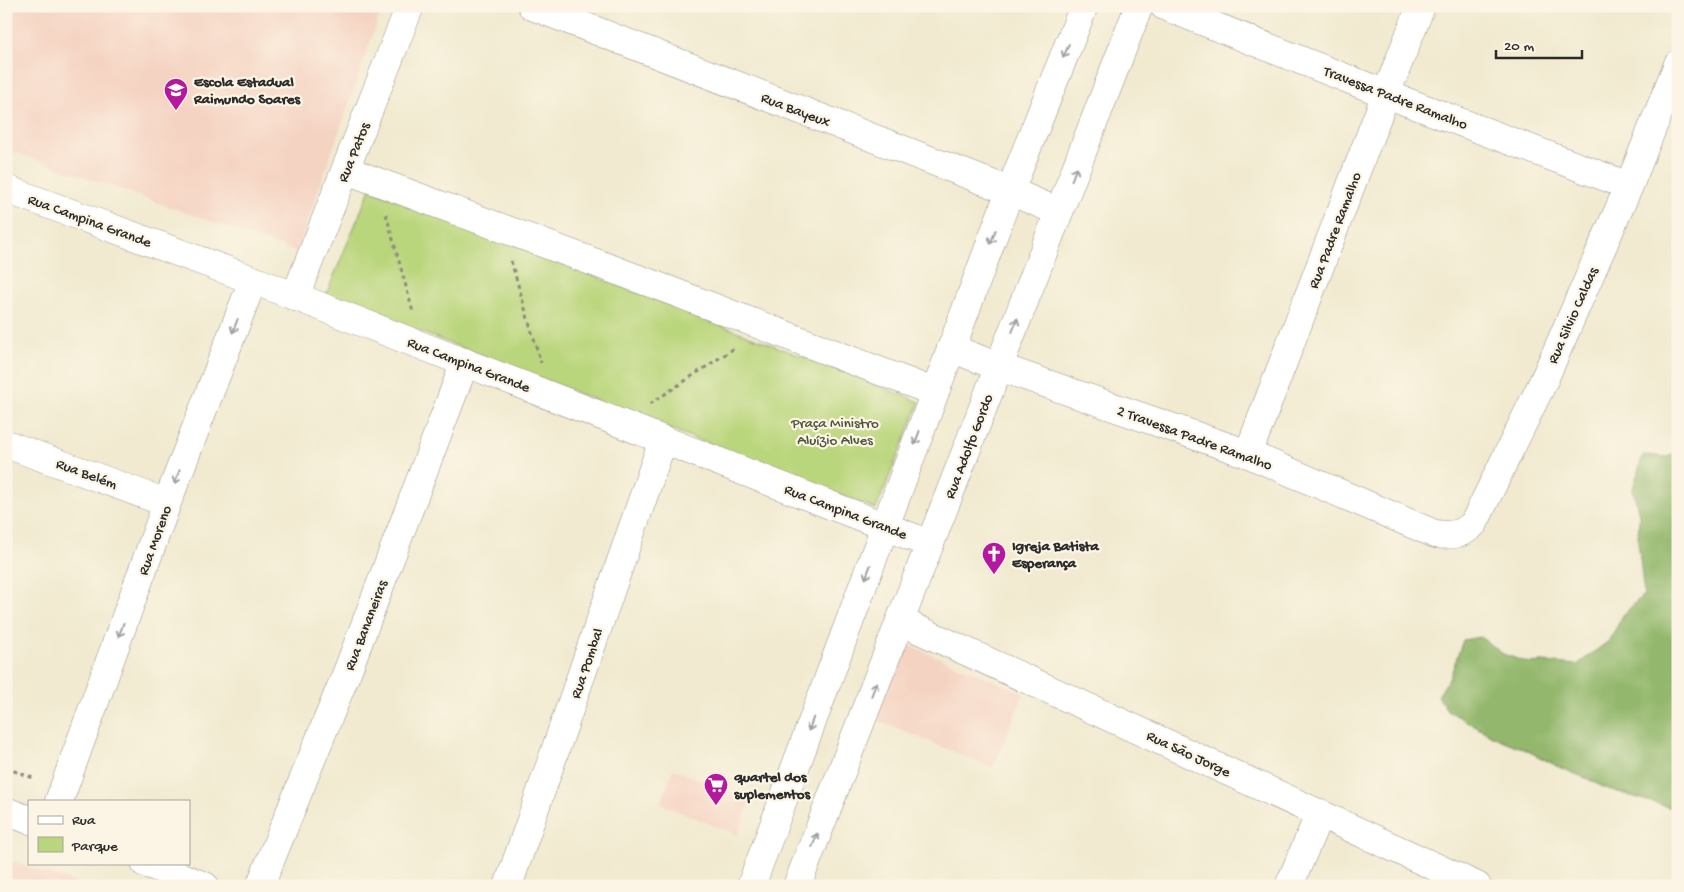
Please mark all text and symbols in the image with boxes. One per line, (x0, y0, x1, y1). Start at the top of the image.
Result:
scale bar (1496, 28, 1583, 60)
text: 20 m (1504, 38, 1534, 56)
one-way arrow (1060, 44, 1069, 59)
street label: Travessa Padre Ramalho (1320, 63, 1470, 135)
place label: Escola Estadual Raimundo Soares (193, 74, 302, 109)
school or university icon: Escola Estadual Raimundo Soares (163, 77, 189, 111)
street label: Rua Bayeux (758, 89, 833, 132)
street label: Rua Patos (335, 120, 375, 185)
one-way arrow (1070, 167, 1079, 182)
street label: Rua Padre Ramalho (1305, 170, 1366, 291)
street label: Rua Campina Grande (25, 191, 154, 253)
one-way arrow (988, 228, 997, 244)
street label: Rua Silvio Caldas (1544, 264, 1603, 367)
one-way arrow (230, 318, 239, 333)
one-way arrow (1011, 318, 1020, 333)
street label: Rua Campina Grande (404, 334, 533, 398)
street label: Rua Adolfo Gordo (942, 392, 998, 502)
street label: 2 Travessa Padre Ramalho (1114, 402, 1275, 475)
park label: Praça Ministro Aluízio Alves (790, 415, 879, 450)
one-way arrow (912, 430, 921, 445)
street label: Rua Belém (53, 455, 120, 494)
one-way arrow (172, 469, 181, 484)
street label: Rua Campina Grande (781, 481, 910, 545)
street label: Rua Moreno (135, 503, 177, 578)
place label: Igreja Batista Esperança (1012, 538, 1099, 573)
church icon: Igreja Batista Esperança (981, 541, 1007, 575)
one-way arrow (863, 564, 872, 579)
street label: Rua Bananeiras (341, 577, 393, 674)
one-way arrow (116, 622, 125, 637)
street label: Rua Pombal (567, 626, 608, 701)
one-way arrow (870, 682, 879, 697)
one-way arrow (806, 716, 815, 731)
street label: Rua São Jorge (1143, 727, 1233, 782)
place label: quartel dos suplementos (734, 769, 811, 804)
supermarket icon: quartel dos suplementos (703, 772, 729, 806)
legend (28, 800, 190, 864)
text: Rua (72, 812, 96, 830)
one-way arrow (811, 833, 820, 848)
text: Parque (71, 838, 118, 856)

